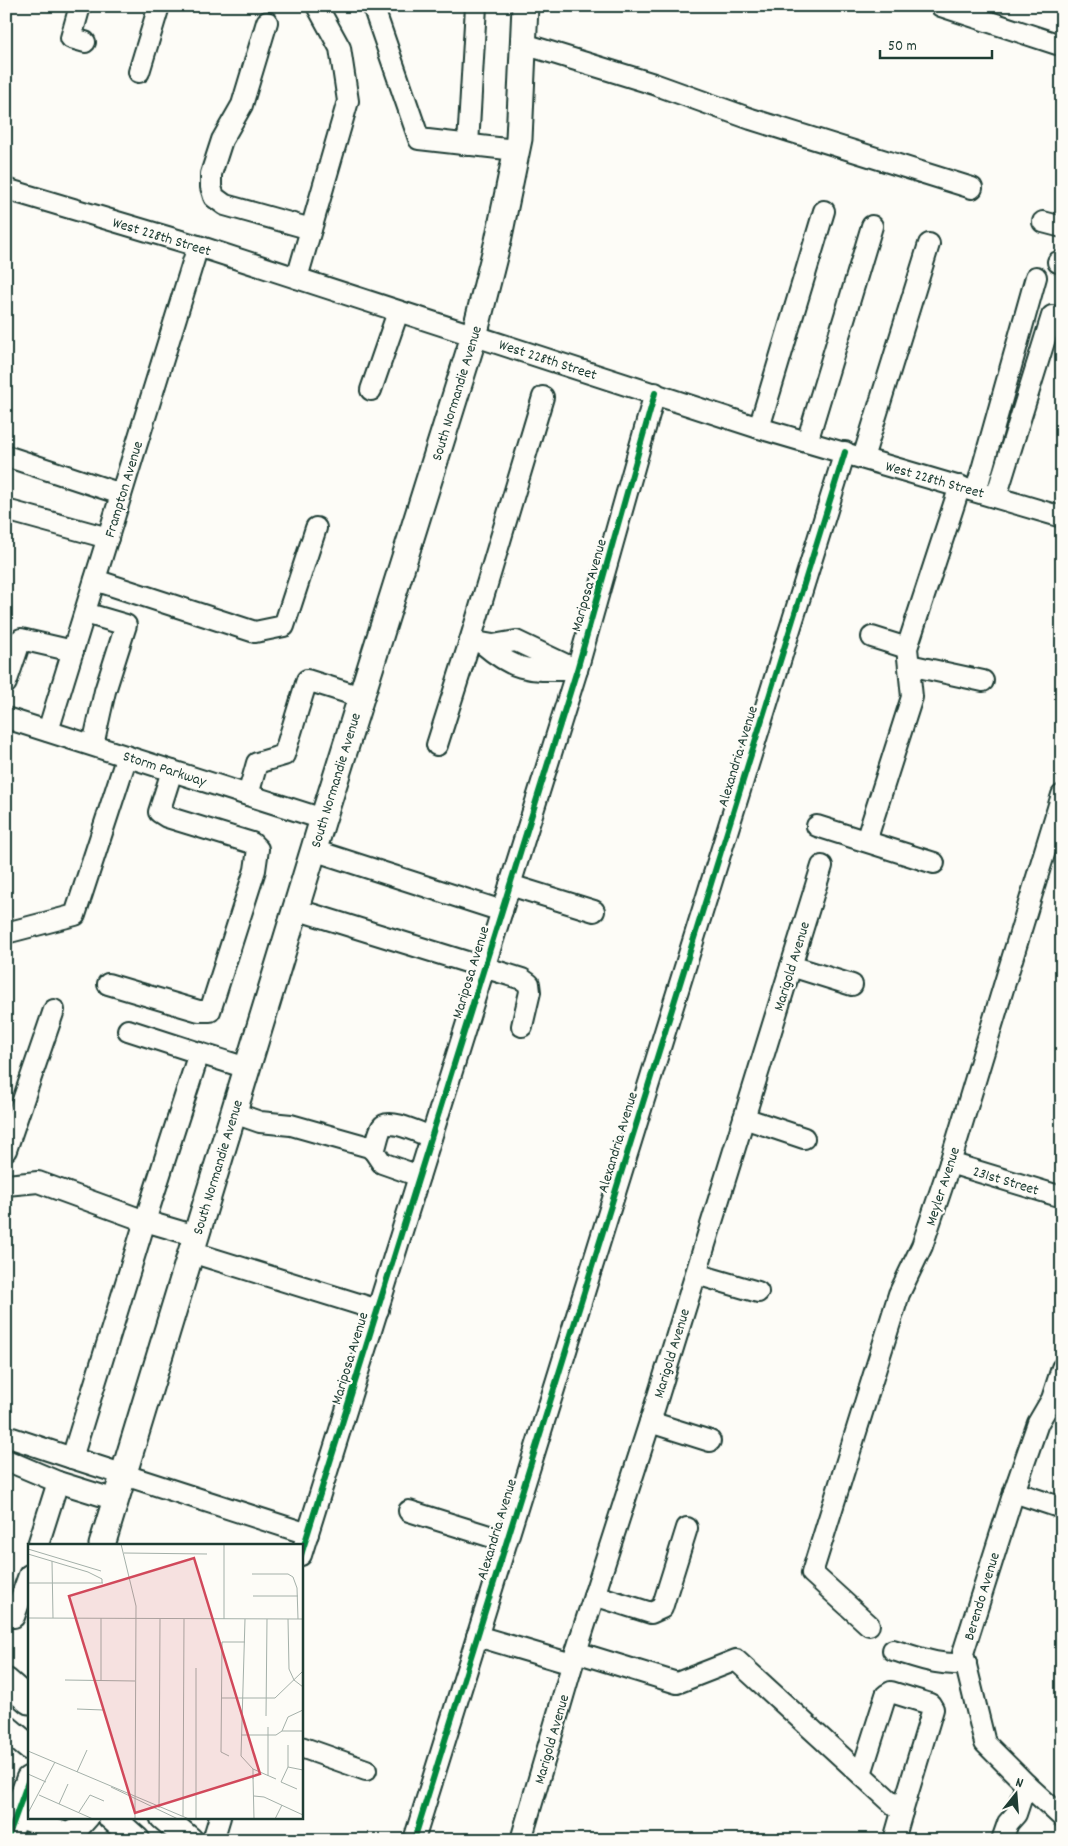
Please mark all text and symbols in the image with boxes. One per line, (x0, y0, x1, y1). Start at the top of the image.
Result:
scale bar (880, 28, 993, 60)
text: 50 m (888, 36, 917, 58)
street label: West 228th Street (109, 212, 214, 263)
street label: South Normandie Avenue (427, 323, 489, 464)
street label: West 228th Street (496, 335, 600, 387)
street label: Frampton Avenue (100, 438, 150, 541)
street label: West 228th Street (882, 456, 987, 506)
street label: Mariposa Avenue (566, 536, 614, 635)
street label: Alexandria Avenue (713, 703, 765, 810)
street label: South Normandie Avenue (306, 710, 368, 851)
street label: Storm Parkway (120, 746, 210, 794)
street label: Marigold Avenue (769, 919, 817, 1014)
street label: Mariposa Avenue (447, 923, 497, 1021)
street label: Alexandria Avenue (593, 1089, 645, 1196)
street label: South Normandie Avenue (188, 1097, 250, 1238)
street label: Meyler Avenue (921, 1144, 967, 1229)
street label: 231st Street (970, 1161, 1042, 1203)
street label: Marigold Avenue (649, 1306, 697, 1401)
street label: Mariposa Avenue (326, 1309, 376, 1407)
street label: Alexandria Avenue (472, 1476, 524, 1583)
inset map (28, 1544, 302, 1818)
street label: Berendo Avenue (959, 1549, 1007, 1643)
street label: Marigold Avenue (530, 1692, 576, 1787)
north arrow (990, 1768, 1040, 1818)
text: N (1013, 1773, 1026, 1794)

